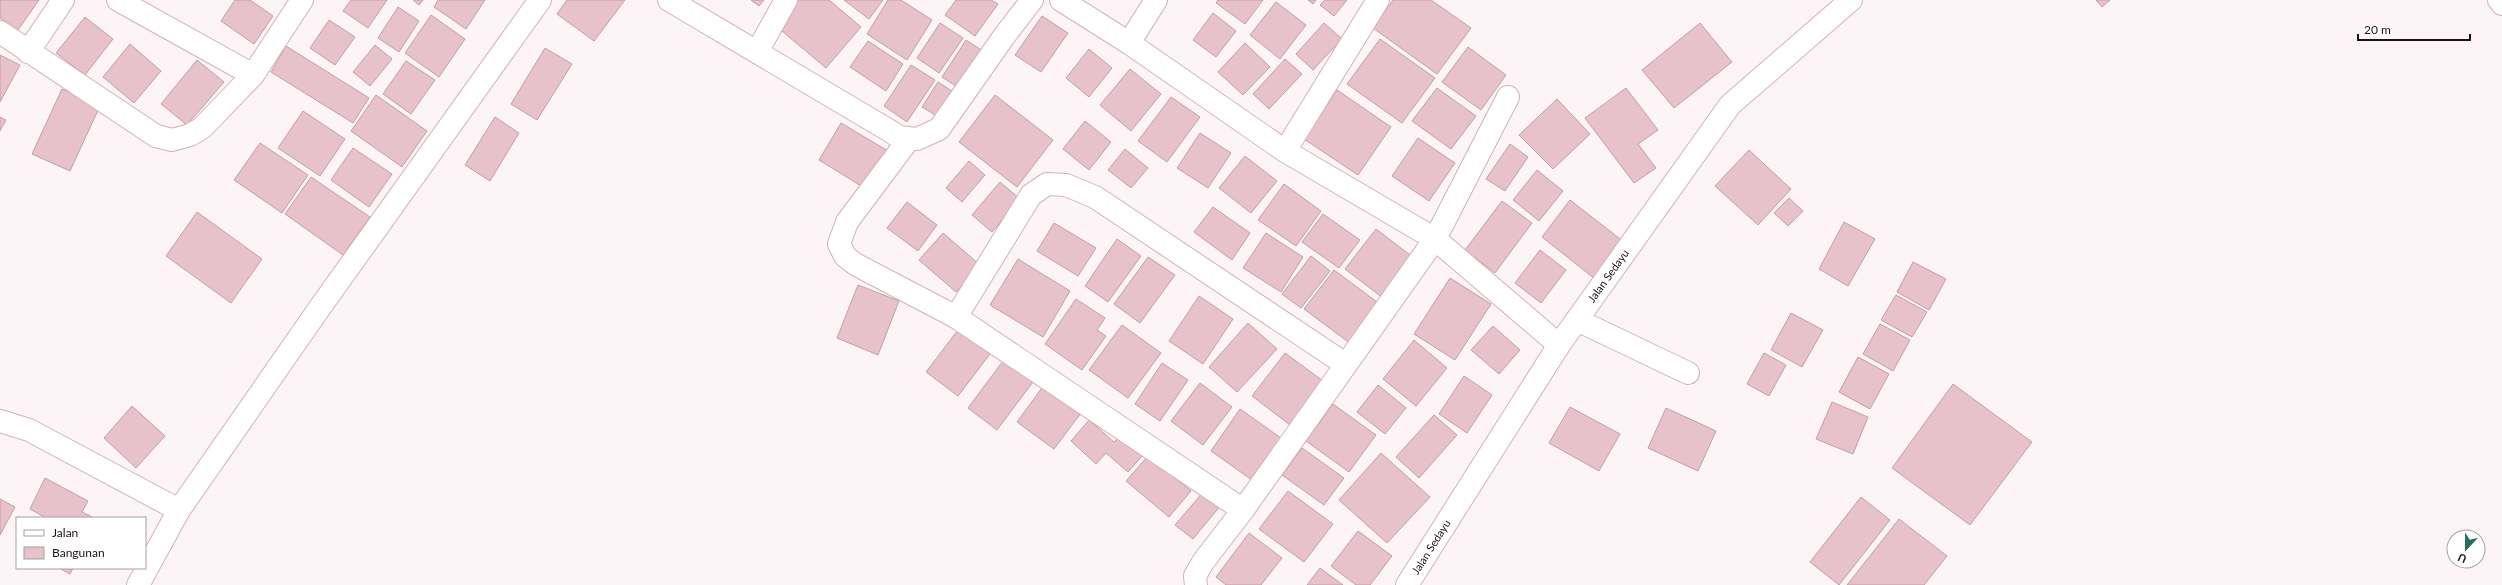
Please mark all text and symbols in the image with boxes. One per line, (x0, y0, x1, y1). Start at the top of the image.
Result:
scale bar (2358, 16, 2470, 42)
text: 20 m (2364, 22, 2391, 37)
street label: Jalan Sedayu (1585, 247, 1631, 305)
legend (16, 517, 146, 569)
street label: Jalan Sedayu (1409, 517, 1453, 576)
text: Jalan (52, 525, 78, 540)
north arrow (2446, 529, 2486, 569)
text: Bangunan (52, 545, 105, 560)
text: U (2456, 551, 2468, 566)

